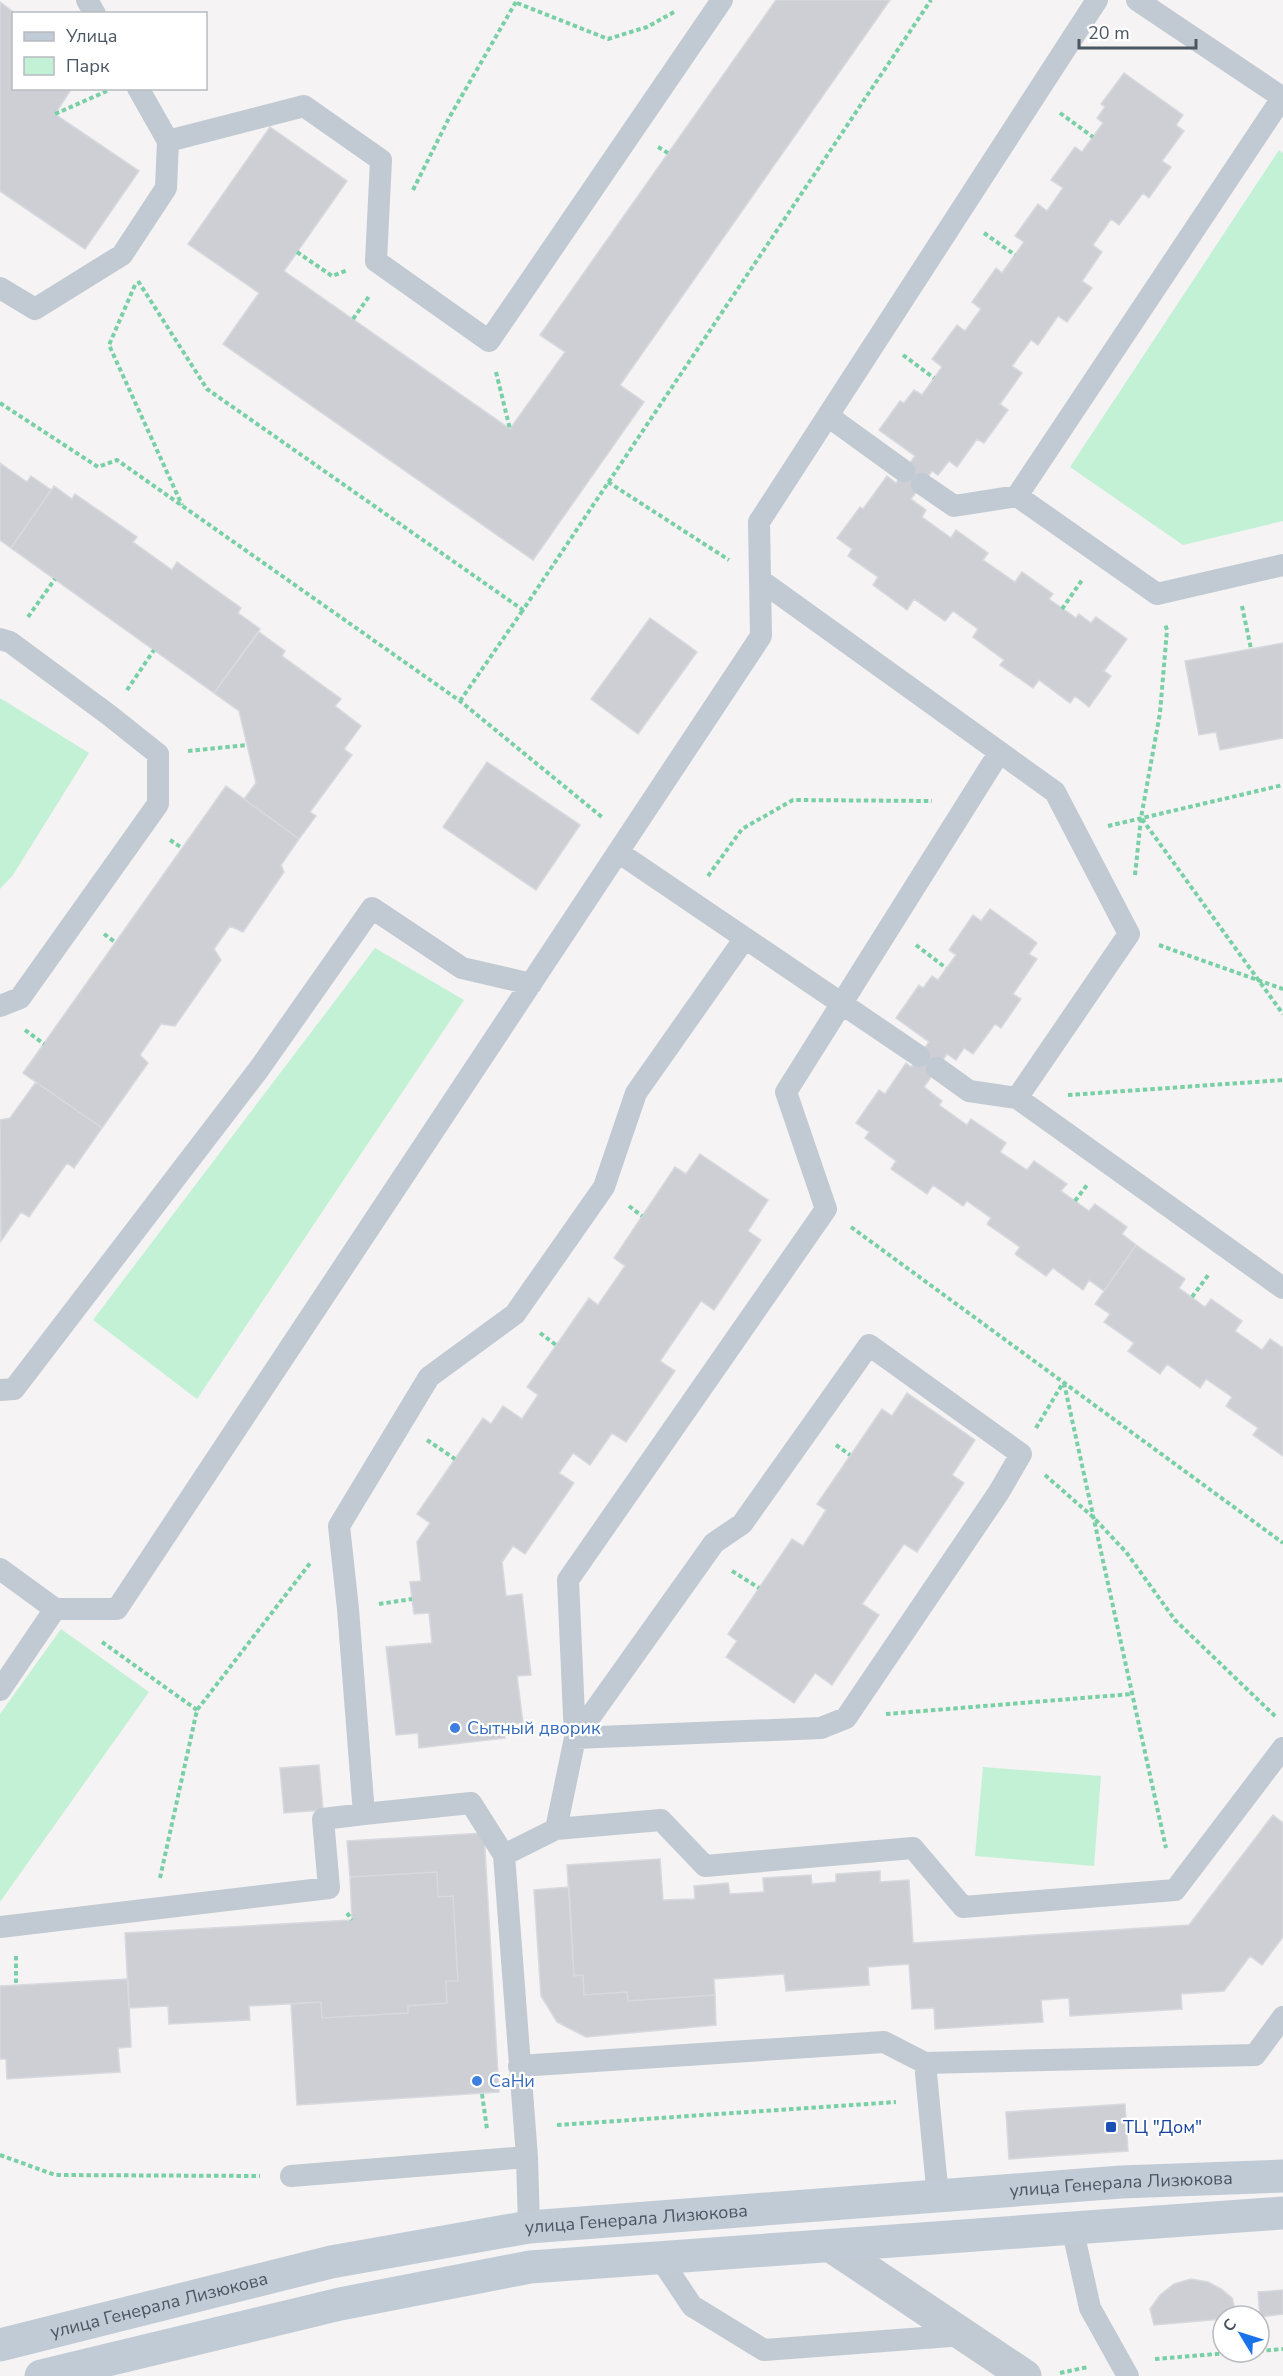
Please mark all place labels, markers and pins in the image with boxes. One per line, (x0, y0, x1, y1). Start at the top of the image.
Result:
place label: Сытный дворик (467, 1716, 601, 1740)
marker: Сытный дворик (448, 1721, 462, 1735)
place label: СаНи (489, 2069, 535, 2093)
marker: СаНи (470, 2074, 484, 2088)
place label: ТЦ "Дом" (1123, 2115, 1202, 2139)
marker: ТЦ "Дом" (1104, 2120, 1118, 2134)

